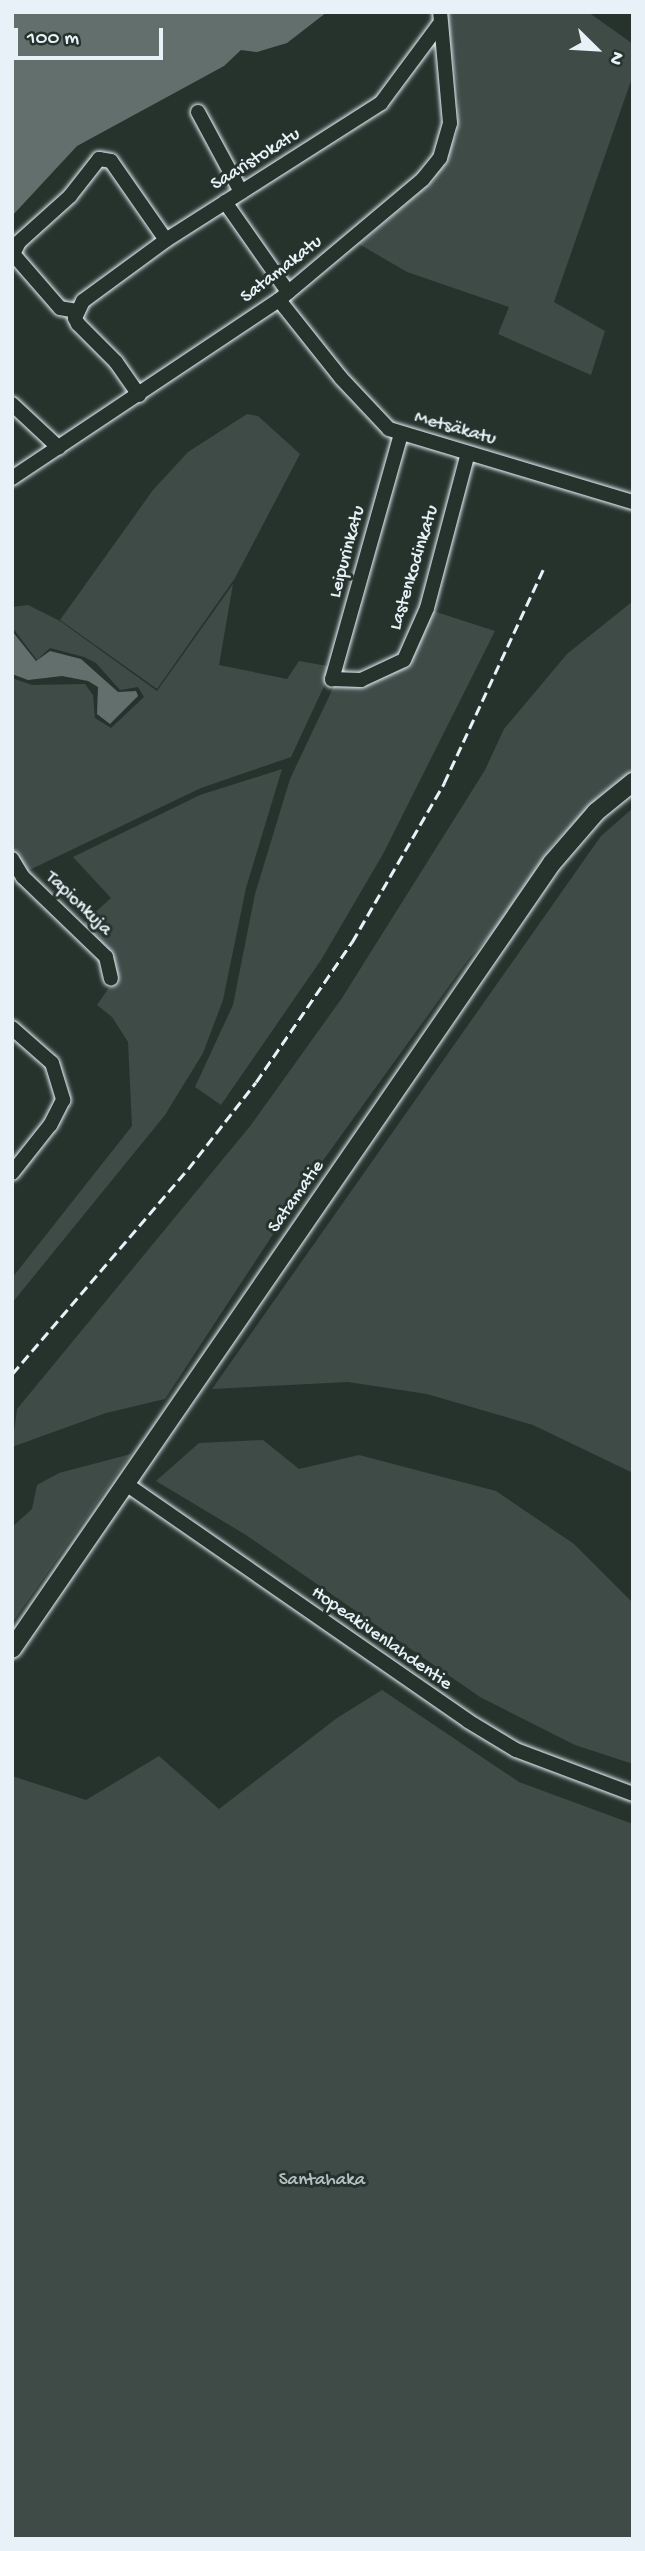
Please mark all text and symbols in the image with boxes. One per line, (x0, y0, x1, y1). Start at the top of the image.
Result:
scale bar (18, 14, 166, 58)
north arrow (561, 14, 631, 84)
text: 100 m (27, 27, 79, 52)
text: N (603, 47, 629, 68)
street label: Saaristokatu (207, 124, 305, 196)
street label: Satamakatu (237, 231, 327, 309)
street label: Metsäkatu (411, 406, 499, 452)
street label: Leipurinkatu (325, 503, 371, 601)
street label: Lastenkodinkatu (385, 503, 445, 633)
street label: Tapionkuja (40, 867, 116, 941)
street label: Satamatie (264, 1156, 330, 1238)
street label: Hopeakivenlahdentie (306, 1582, 456, 1696)
park label: Santahaka (279, 2170, 365, 2192)

